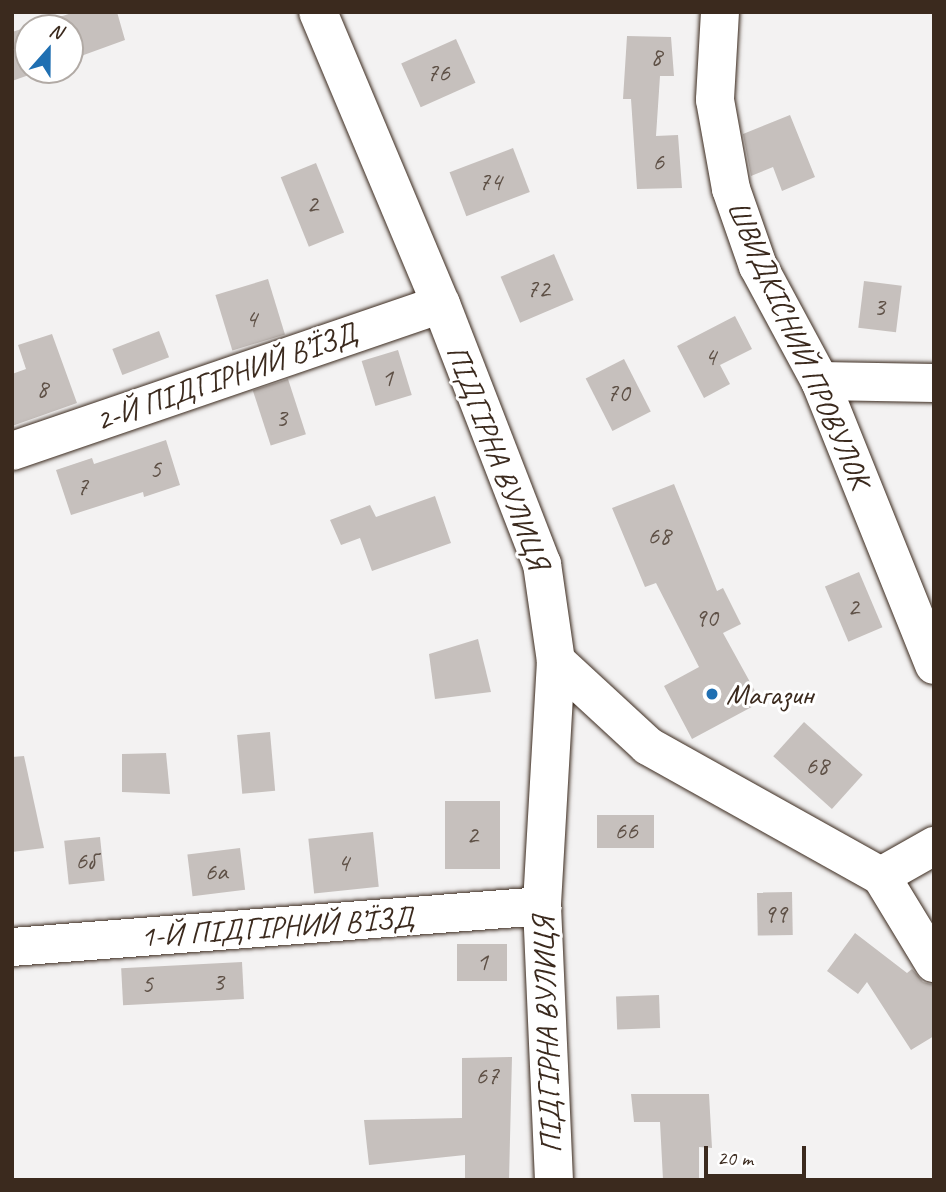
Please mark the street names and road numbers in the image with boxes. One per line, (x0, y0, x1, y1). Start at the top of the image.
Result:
street label: ШВИДКІСНИЙ ПРОВУЛОК (720, 195, 878, 493)
street label: 2-Й ПІДГІРНИЙ В’ЇЗД (91, 315, 361, 439)
street label: ПІДГІРНА ВУЛИЦЯ (439, 341, 557, 573)
street label: 1-Й ПІДГІРНИЙ В’ЇЗД (139, 899, 415, 955)
street label: ПІДГІРНА ВУЛИЦЯ (525, 917, 569, 1153)

